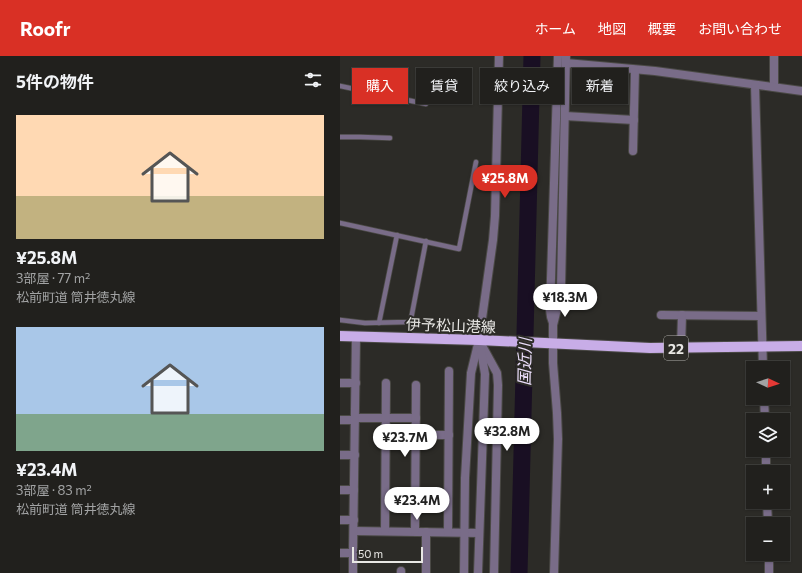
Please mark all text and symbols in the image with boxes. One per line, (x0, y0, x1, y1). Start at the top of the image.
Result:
text: Roofr (20, 17, 71, 40)
text: ホーム (534, 20, 576, 37)
text: 地図 (598, 20, 626, 37)
text: 概要 (648, 20, 676, 37)
text: お問い合わせ (698, 20, 782, 37)
chip: 購入 (352, 68, 408, 104)
chip: 賃貸 (416, 68, 472, 104)
chip: 絞り込み (480, 68, 564, 104)
chip: 新着 (572, 68, 628, 104)
icon: filters (302, 69, 324, 91)
text: 5件の物件 (16, 71, 94, 92)
icon: home (134, 141, 206, 213)
pin: ¥25.8M (472, 165, 538, 199)
text: ¥25.8M (482, 170, 529, 186)
text: ¥25.8M (16, 247, 77, 268)
text: 3部屋 · 77 m² (16, 270, 90, 286)
pin: ¥18.3M (532, 284, 598, 318)
text: 松前町道 筒井徳丸線 (16, 289, 136, 305)
text: ¥18.3M (542, 289, 588, 305)
street label: 伊予松山港線 (406, 314, 496, 336)
water label: 国近川 (514, 336, 534, 386)
road number: 22 (664, 336, 688, 360)
icon: home (134, 353, 206, 425)
north arrow (746, 361, 790, 405)
map controls (746, 361, 790, 561)
button: layers (746, 413, 790, 457)
pin: ¥32.8M (474, 418, 540, 452)
text: ¥32.8M (483, 423, 531, 439)
pin: ¥23.7M (372, 424, 438, 458)
text: ¥23.7M (382, 429, 428, 445)
text: ¥23.4M (16, 459, 77, 480)
button: + (746, 465, 790, 509)
text: 3部屋 · 83 m² (16, 482, 92, 498)
pin: ¥23.4M (384, 487, 450, 521)
text: ¥23.4M (393, 492, 441, 508)
text: 松前町道 筒井徳丸線 (16, 501, 136, 517)
button: − (746, 517, 790, 561)
scale bar (352, 545, 423, 564)
text: 50 m (358, 547, 383, 560)

